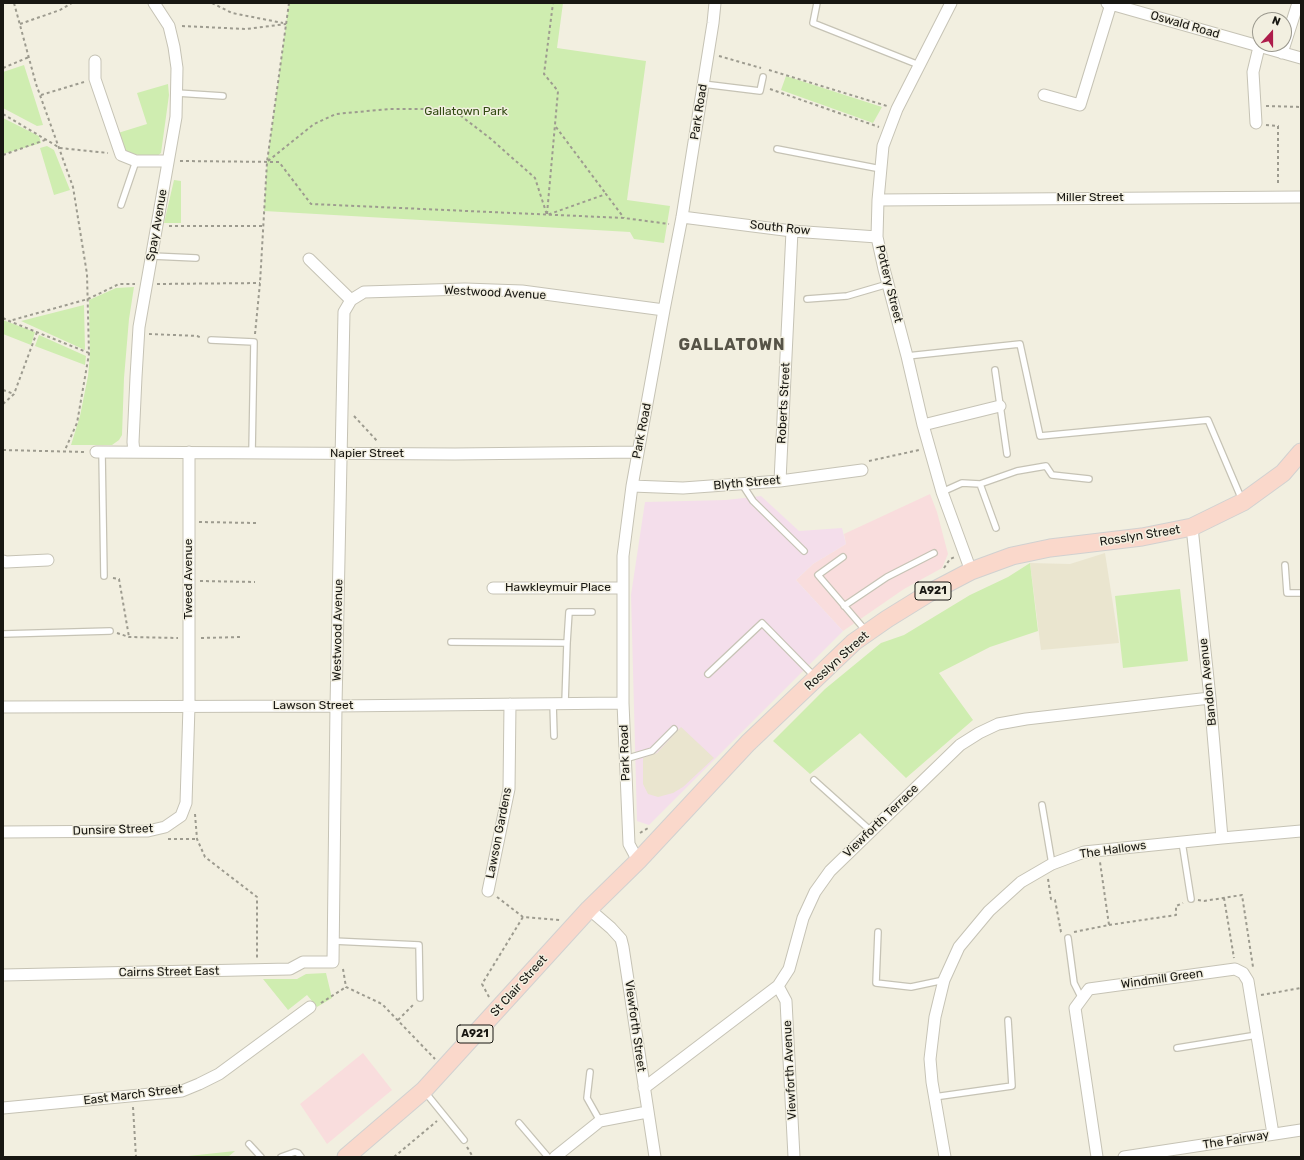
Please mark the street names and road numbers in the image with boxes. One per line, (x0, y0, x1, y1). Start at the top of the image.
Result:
street label: Oswald Road (1149, 8, 1221, 42)
street label: Park Road (687, 83, 711, 141)
street label: Spay Avenue (144, 188, 170, 262)
street label: Miller Street (1056, 191, 1124, 205)
street label: South Row (749, 218, 811, 238)
street label: Pottery Street (872, 244, 906, 324)
street label: Westwood Avenue (444, 283, 546, 303)
street label: Roberts Street (775, 362, 793, 444)
street label: Park Road (630, 402, 654, 460)
street label: Napier Street (330, 447, 404, 461)
street label: Blyth Street (713, 473, 781, 493)
street label: Rosslyn Street (1099, 523, 1181, 549)
street label: Tweed Avenue (182, 538, 196, 620)
street label: Westwood Avenue (330, 579, 346, 681)
street label: Hawkleymuir Place (505, 581, 611, 595)
road number: A921 (915, 582, 951, 600)
street label: Rosslyn Street (802, 628, 872, 694)
street label: Bandon Avenue (1196, 637, 1220, 727)
street label: Lawson Street (273, 699, 353, 713)
street label: Park Road (617, 725, 633, 781)
street label: Viewforth Terrace (840, 781, 922, 861)
street label: Lawson Gardens (483, 786, 515, 880)
street label: Dunsire Street (72, 821, 154, 839)
street label: The Hallows (1079, 838, 1147, 862)
street label: St Clair Street (488, 952, 550, 1020)
street label: Cairns Street East (119, 964, 219, 980)
street label: Windmill Green (1120, 966, 1204, 992)
street label: Viewforth Street (621, 979, 649, 1073)
street label: Viewforth Avenue (780, 1020, 800, 1120)
road number: A921 (457, 1025, 493, 1043)
street label: East March Street (83, 1082, 183, 1108)
street label: The Fairway (1202, 1128, 1270, 1152)

